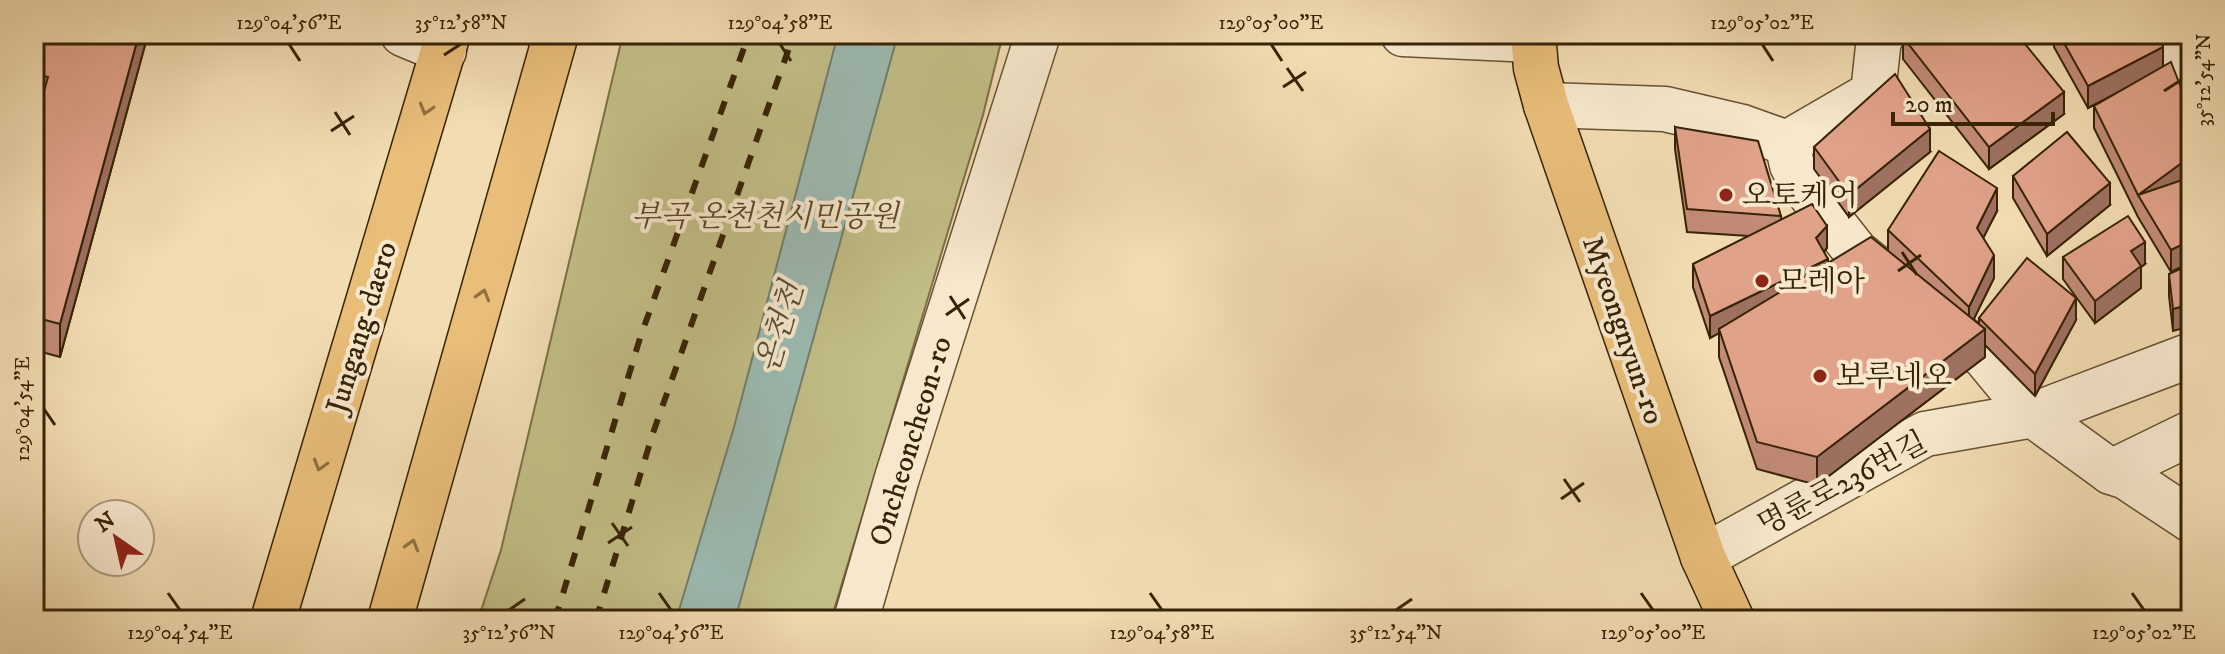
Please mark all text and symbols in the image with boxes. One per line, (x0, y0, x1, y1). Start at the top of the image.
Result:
text: 129°04'56"E (236, 11, 342, 36)
text: 35°12'58"N (415, 11, 507, 36)
text: 129°04'58"E (728, 11, 832, 36)
text: 129°05'00"E (1219, 11, 1323, 36)
text: 129°05'02"E (1710, 11, 1814, 36)
text: 35°12'54"N (2192, 34, 2217, 126)
scale bar (1893, 76, 2053, 126)
text: 20 m (1905, 90, 1953, 120)
one-way arrow (420, 101, 436, 115)
place label: 오토케어 (1742, 178, 1858, 215)
marker: 오토케어 (1717, 186, 1735, 204)
park label: 부곡 온천천시민공원 (631, 199, 901, 236)
street label: Myeongnyun-ro (1573, 232, 1672, 429)
street label: Jungang-daero (318, 237, 406, 420)
place label: 모레아 (1778, 264, 1865, 301)
marker: 모레아 (1753, 272, 1771, 290)
water label: 온천천 (748, 275, 814, 378)
one-way arrow (474, 289, 490, 303)
street label: Oncheoncheon-ro (862, 332, 961, 551)
text: 129°04'54"E (11, 356, 36, 462)
place label: 보루네오 (1836, 359, 1952, 396)
marker: 보루네오 (1811, 367, 1829, 385)
street label: 명륜로236번길 (1752, 424, 1934, 544)
one-way arrow (313, 458, 329, 472)
north arrow (76, 498, 156, 578)
text: N (91, 506, 121, 539)
one-way arrow (402, 539, 419, 552)
text: 129°04'54"E (127, 621, 233, 646)
text: 35°12'56"N (463, 621, 555, 646)
text: 129°04'56"E (618, 621, 724, 646)
text: 129°04'58"E (1110, 621, 1214, 646)
text: 35°12'54"N (1350, 621, 1442, 646)
text: 129°05'00"E (1601, 621, 1705, 646)
text: 129°05'02"E (2092, 621, 2196, 646)

